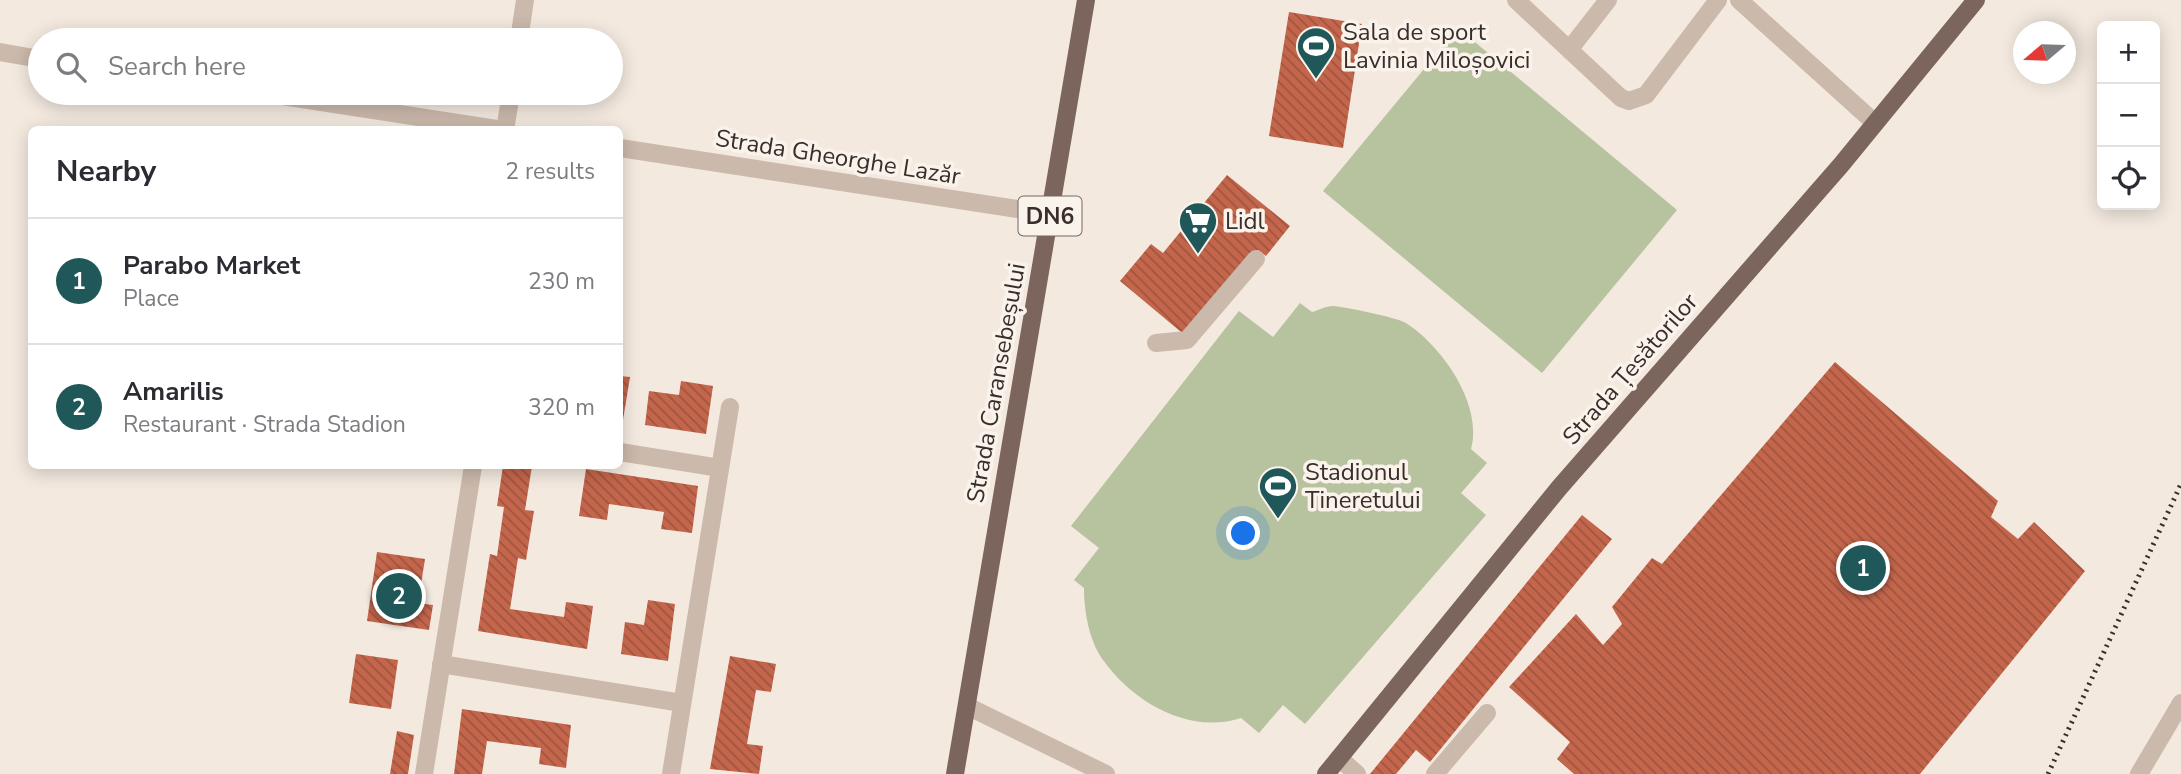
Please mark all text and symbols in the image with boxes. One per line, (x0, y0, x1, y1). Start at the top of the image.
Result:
place label: Sala de sport Lavinia Miloșovici (1343, 16, 1530, 76)
north arrow (2013, 21, 2076, 84)
map controls (2097, 21, 2160, 210)
button: + (2097, 21, 2160, 84)
sports icon: Sala de sport Lavinia Miloșovici (1295, 25, 1337, 80)
search box (28, 28, 623, 105)
icon: search (52, 48, 90, 86)
text: Search here (108, 49, 246, 84)
button: − (2097, 84, 2160, 147)
street label: Strada Gheorghe Lazăr (713, 122, 963, 192)
button: locate (2097, 147, 2160, 210)
text: Nearby (56, 151, 156, 192)
text: 2 results (505, 156, 595, 187)
road number: DN6 (1018, 196, 1082, 236)
supermarket icon: Lidl (1177, 200, 1219, 255)
place label: Lidl (1225, 205, 1265, 237)
text: Parabo Market (123, 248, 300, 283)
street label: Strada Caransebeșului (959, 261, 1033, 505)
text: 1 (72, 266, 86, 297)
text: 230 m (528, 266, 595, 297)
text: Place (123, 283, 179, 314)
street label: Strada Țesătorilor (1555, 286, 1705, 452)
text: Amarilis (123, 374, 224, 409)
text: 2 (72, 392, 86, 423)
text: 320 m (528, 392, 595, 423)
text: Restaurant · Strada Stadion (123, 409, 406, 440)
place label: Stadionul Tineretului (1305, 456, 1421, 516)
sports icon: Stadionul Tineretului (1257, 465, 1299, 520)
your location (1226, 516, 1260, 550)
pin: 1 (1840, 542, 1886, 594)
pin: 2 (376, 570, 422, 622)

